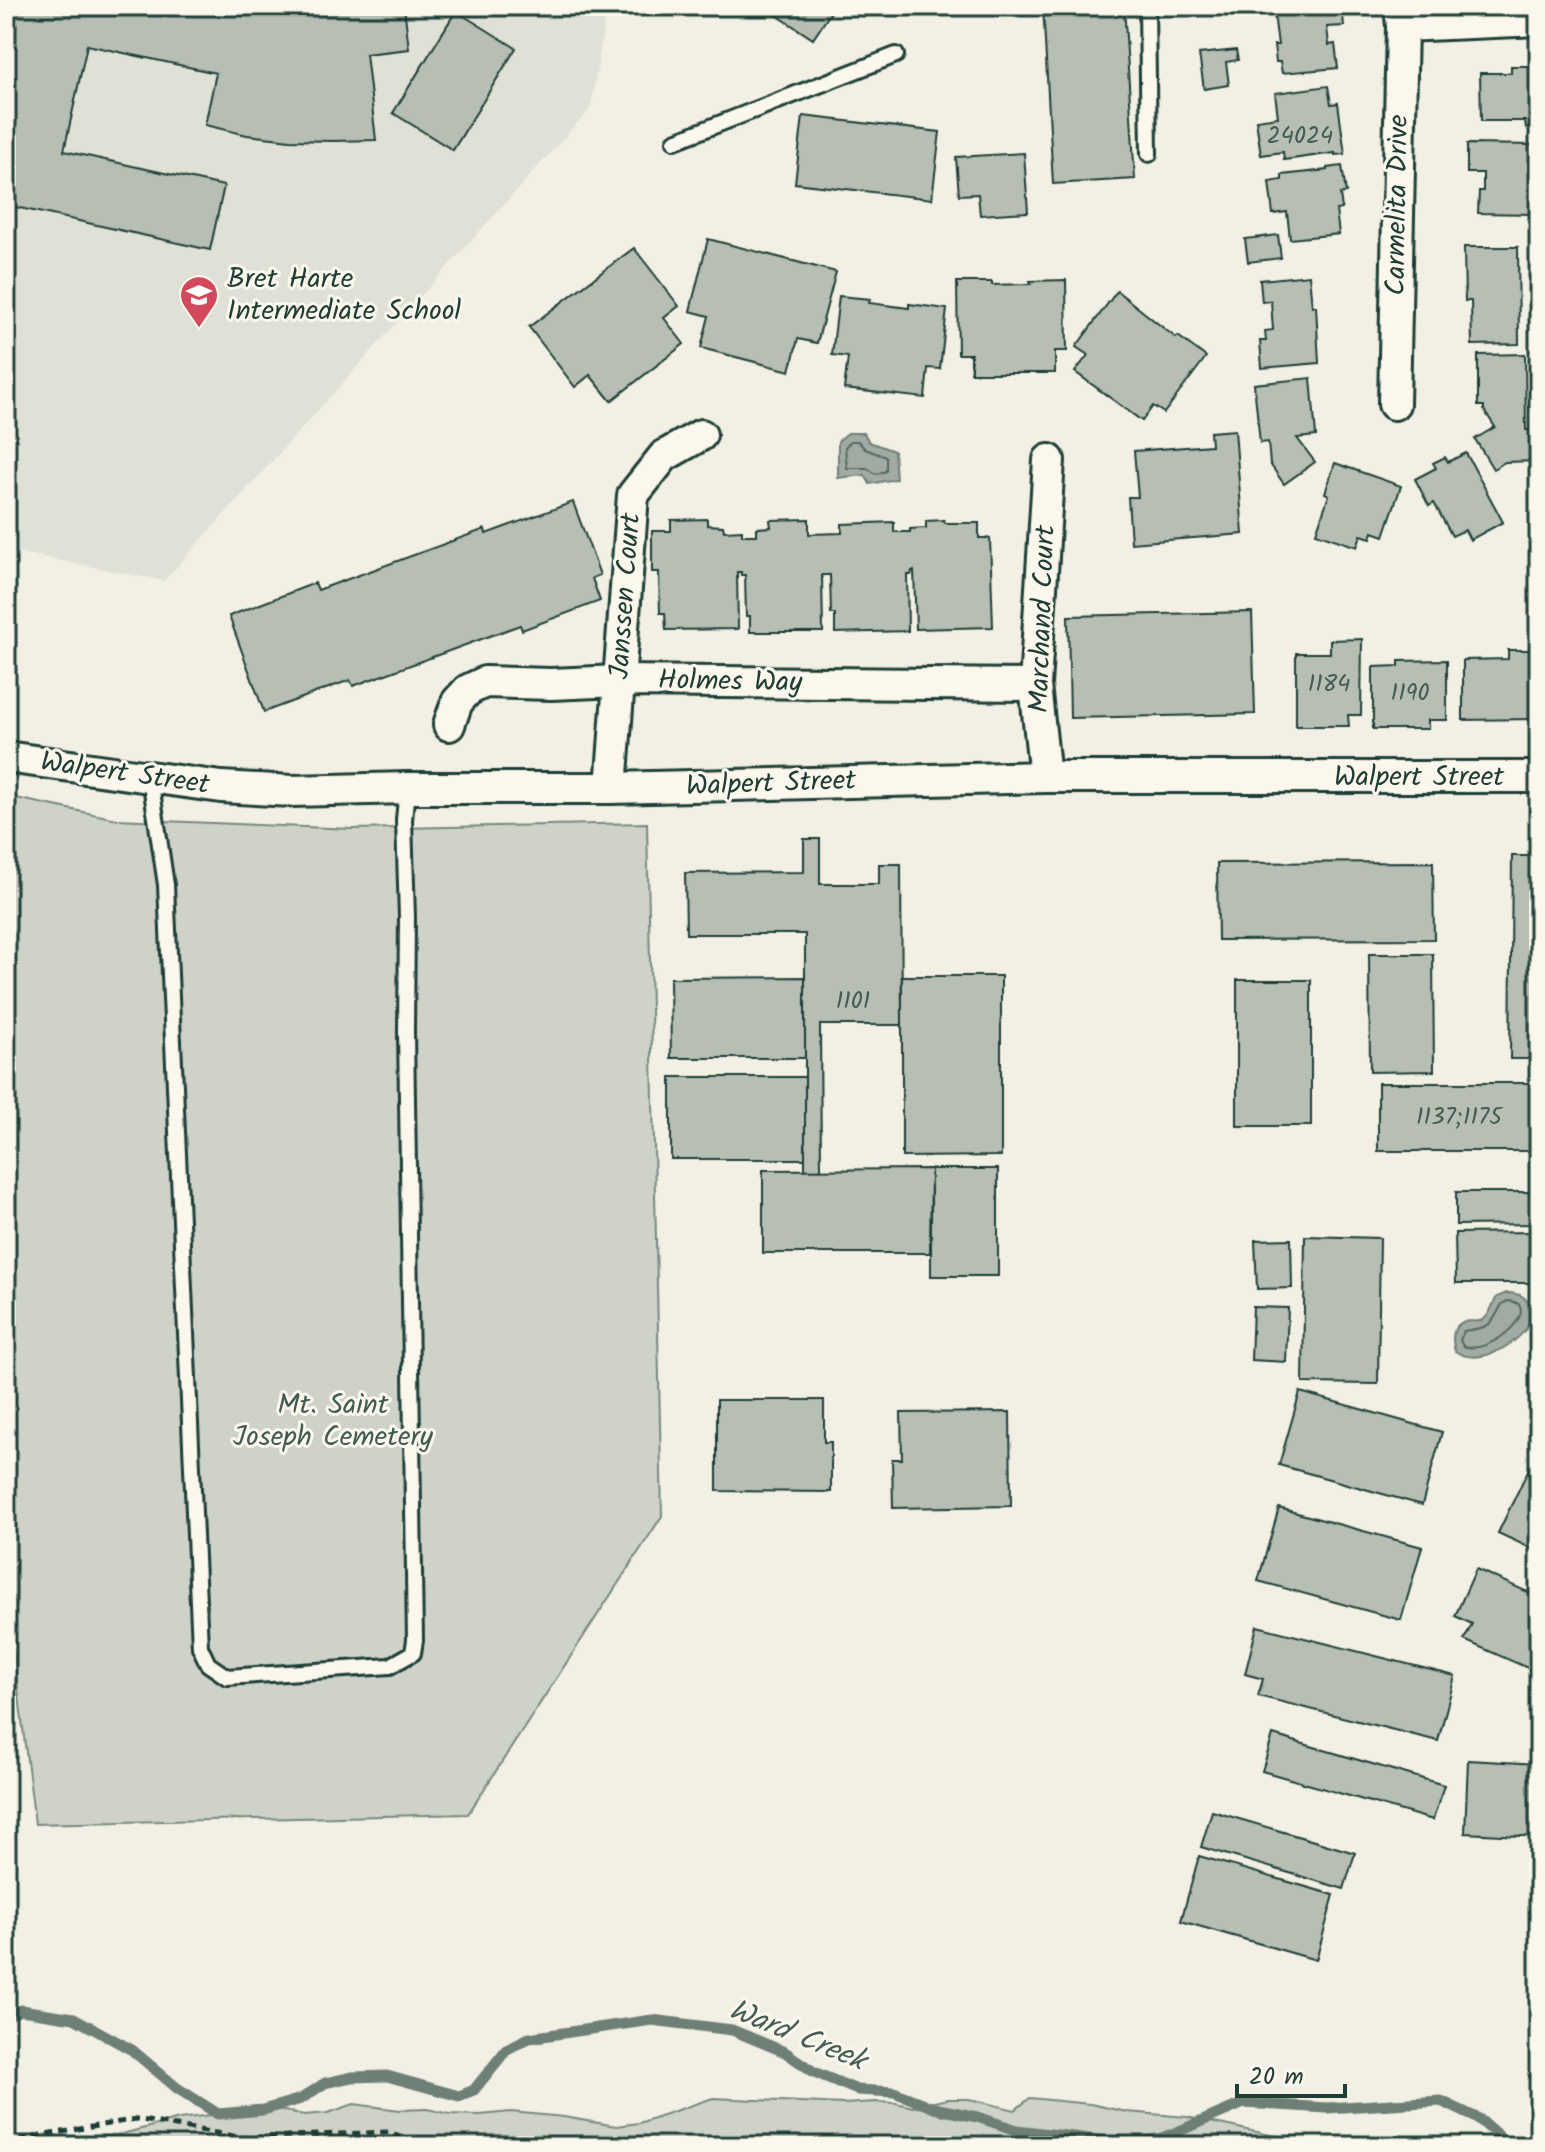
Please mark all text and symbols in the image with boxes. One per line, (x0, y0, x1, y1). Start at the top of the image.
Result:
street label: Carmelita Drive (1374, 114, 1422, 296)
house number: 24024 (1267, 117, 1333, 156)
place label: Bret Harte Intermediate School (227, 257, 461, 334)
school or university icon: Bret Harte Intermediate School (178, 274, 220, 329)
street label: Janssen Court (598, 510, 654, 681)
street label: Marchand Court (1017, 523, 1069, 714)
street label: Holmes Way (657, 658, 804, 706)
house number: 1184 (1308, 665, 1350, 704)
house number: 1190 (1391, 674, 1429, 713)
street label: Walpert Street (38, 740, 214, 808)
street label: Walpert Street (1334, 755, 1505, 800)
street label: Walpert Street (685, 759, 858, 809)
house number: 1101 (836, 982, 870, 1021)
house number: 1137;1175 (1416, 1098, 1504, 1137)
park label: Mt. Saint Joseph Cemetery (233, 1383, 434, 1460)
water label: Ward Creek (722, 1987, 876, 2087)
scale bar (1237, 2048, 1345, 2098)
text: 20 m (1249, 2058, 1304, 2097)

